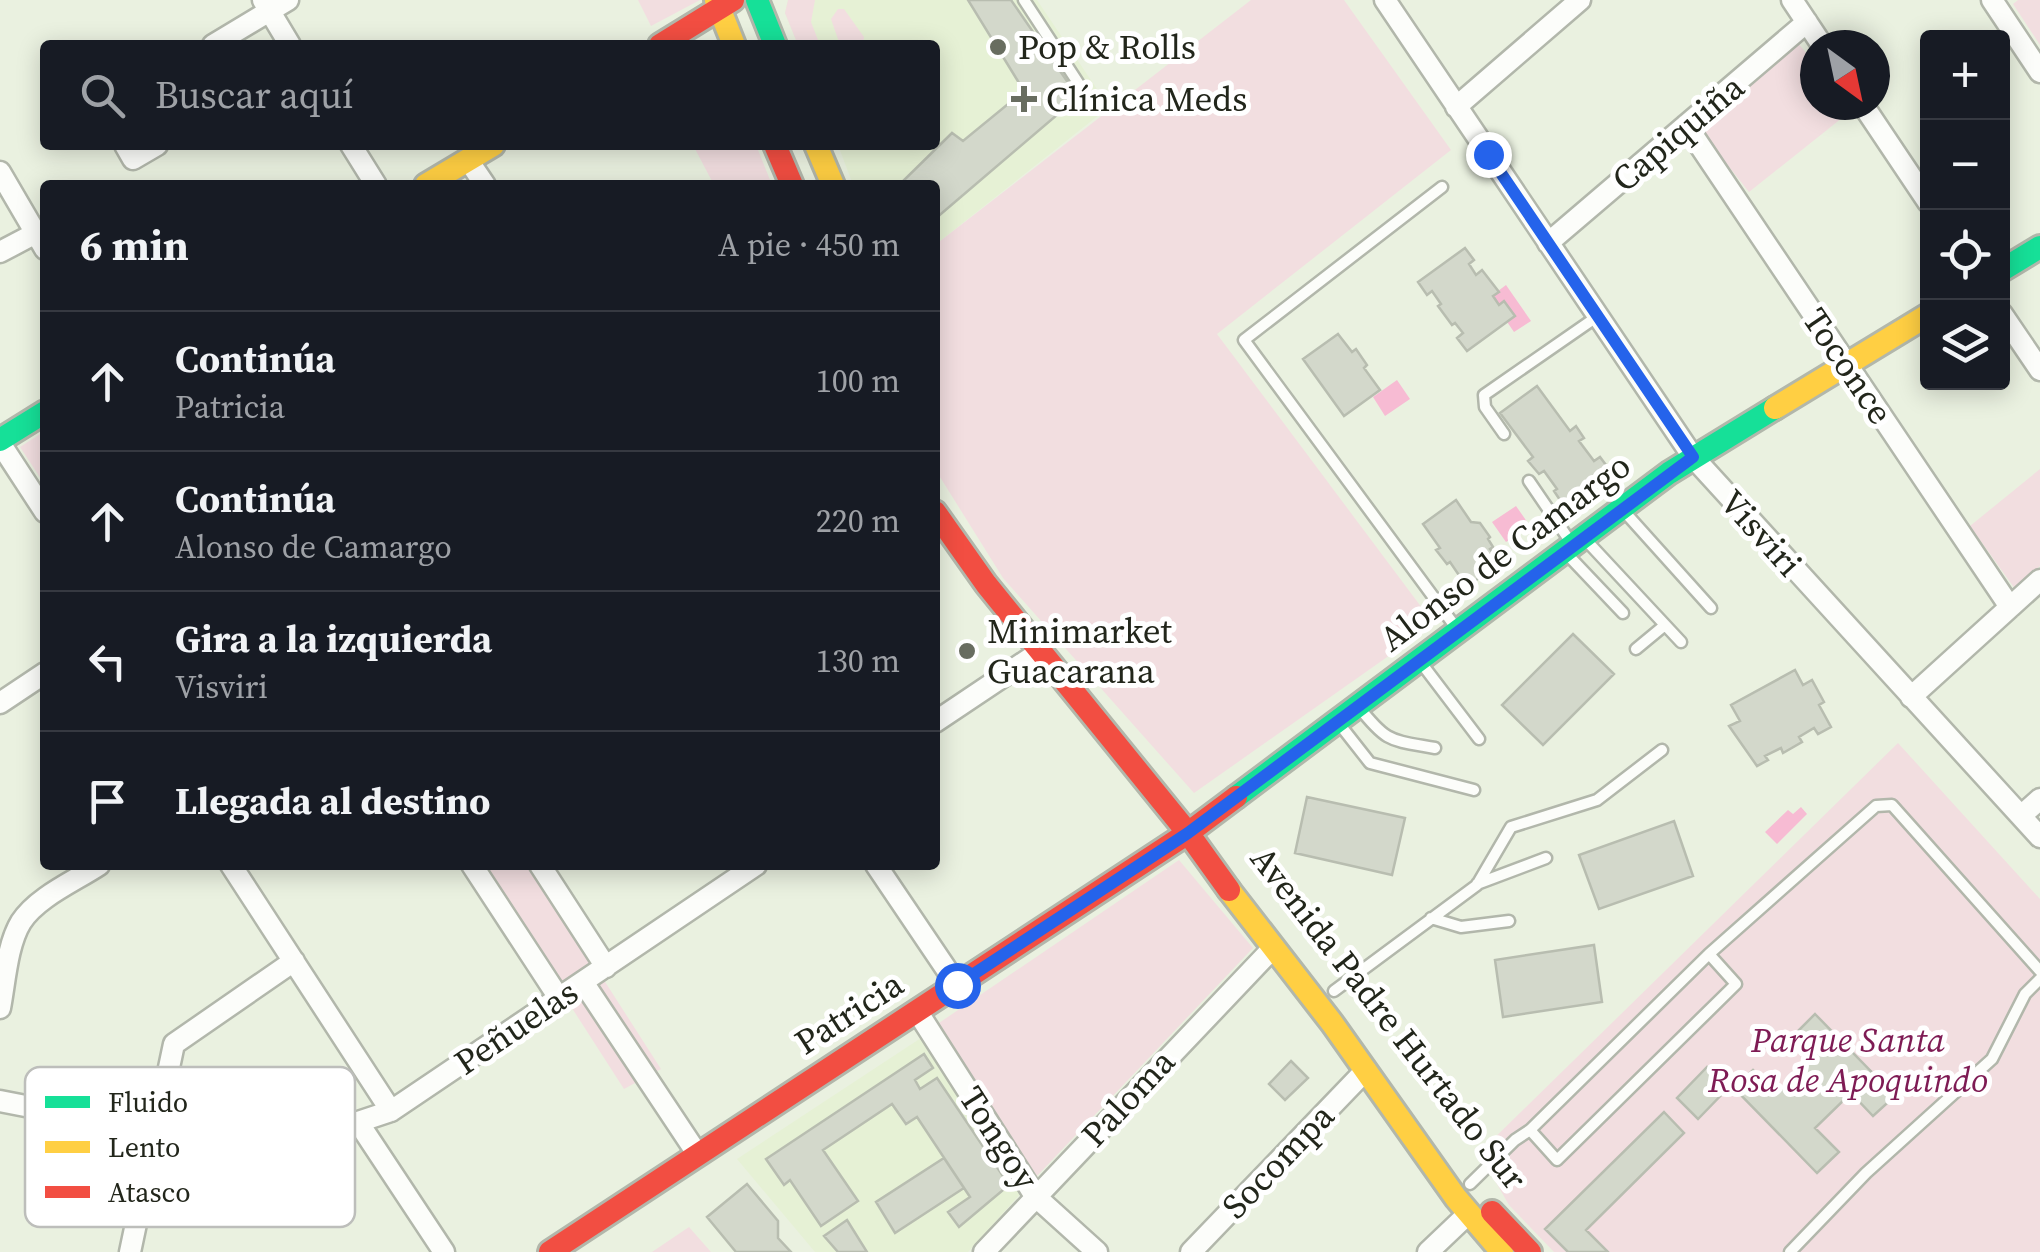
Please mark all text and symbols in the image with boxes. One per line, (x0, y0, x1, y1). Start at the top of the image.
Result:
place label: Pop & Rolls (1018, 23, 1196, 71)
north arrow (1800, 30, 1890, 120)
map controls (1920, 30, 2010, 390)
button: + (1920, 30, 2010, 120)
marker: Pop & Rolls (987, 36, 1009, 58)
search box (40, 40, 940, 150)
street label: Capiquiña (1602, 63, 1755, 203)
icon: search (75, 68, 130, 123)
text: Buscar aquí (155, 69, 353, 121)
place label: Clínica Meds (1046, 75, 1247, 123)
marker: Clínica Meds (1011, 86, 1037, 112)
button: − (1920, 120, 2010, 210)
route end (1466, 132, 1512, 178)
button: locate (1920, 210, 2010, 300)
text: 6 min (80, 216, 189, 274)
text: A pie · 450 m (718, 223, 900, 267)
street label: Toconce (1792, 299, 1904, 433)
button: layers (1920, 300, 2010, 390)
text: Continúa (175, 333, 335, 385)
icon: ahead (80, 354, 135, 409)
text: 100 m (816, 359, 900, 403)
text: Patricia (175, 385, 285, 429)
street label: Alonso de Camargo (1370, 442, 1640, 662)
text: Continúa (175, 473, 335, 525)
street label: Visviri (1709, 479, 1813, 587)
icon: ahead (80, 494, 135, 549)
text: 220 m (816, 499, 900, 543)
text: Alonso de Camargo (175, 525, 452, 569)
place label: Minimarket Guacarana (987, 607, 1173, 695)
text: Gira a la izquierda (175, 613, 492, 665)
icon: left (80, 634, 135, 689)
text: 130 m (816, 639, 900, 683)
marker: Minimarket Guacarana (956, 640, 978, 662)
text: Visviri (175, 665, 268, 709)
icon: arrive (80, 774, 135, 829)
text: Llegada al destino (175, 775, 491, 827)
street label: Avenida Padre Hurtado Sur (1240, 836, 1538, 1200)
street label: Patricia (785, 960, 913, 1066)
route start (935, 963, 981, 1009)
street label: Peñuelas (445, 968, 587, 1086)
park label: Parque Santa Rosa de Apoquindo (1707, 1016, 1988, 1104)
street label: Paloma (1070, 1039, 1186, 1157)
legend (25, 1067, 355, 1227)
street label: Tongoy (948, 1077, 1050, 1199)
text: Fluido (108, 1083, 188, 1121)
street label: Socompa (1211, 1093, 1345, 1229)
text: Lento (108, 1128, 180, 1166)
text: Atasco (108, 1173, 191, 1211)

